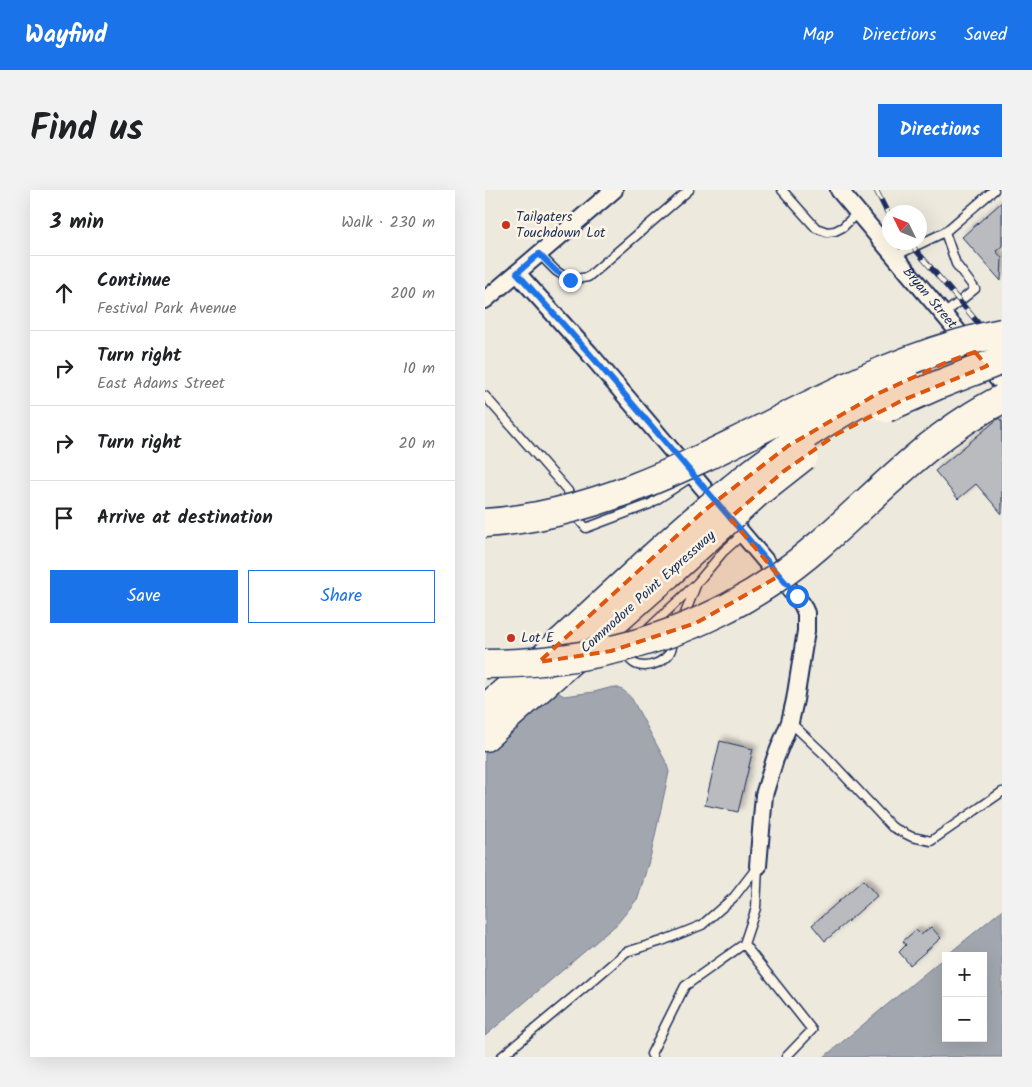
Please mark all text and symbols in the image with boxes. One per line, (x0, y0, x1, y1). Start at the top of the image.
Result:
text: Wayfind (25, 16, 107, 55)
text: Map (802, 21, 834, 50)
text: Directions (862, 21, 936, 50)
text: Saved (964, 21, 1007, 50)
text: Find us (30, 102, 143, 158)
button: Directions (878, 104, 1002, 157)
north arrow (882, 205, 927, 250)
text: 3 min (50, 206, 104, 239)
place label: Tailgaters Touchdown Lot (516, 206, 606, 244)
text: Walk · 230 m (341, 210, 435, 235)
marker: Tailgaters Touchdown Lot (500, 219, 512, 231)
street label: Bryan Street (897, 262, 963, 334)
text: Continue (97, 266, 170, 296)
route end (559, 269, 582, 292)
icon: ahead (50, 279, 78, 307)
text: 200 m (391, 281, 435, 306)
text: Festival Park Avenue (97, 296, 237, 321)
text: Turn right (97, 341, 182, 371)
icon: right (50, 354, 78, 382)
text: 10 m (403, 356, 435, 381)
text: East Adams Street (97, 371, 225, 396)
text: Turn right (97, 428, 182, 458)
icon: right (50, 429, 78, 457)
text: 20 m (399, 431, 435, 456)
text: Arrive at destination (97, 503, 273, 533)
icon: arrive (50, 504, 78, 532)
street label: Commodore Point Expressway (576, 525, 721, 659)
button: Save (50, 570, 238, 623)
button: Share (248, 570, 435, 623)
route start (786, 585, 809, 608)
place label: Lot E (521, 627, 555, 649)
marker: Lot E (505, 632, 517, 644)
map controls (942, 952, 987, 1042)
button: + (942, 952, 987, 997)
button: − (942, 997, 987, 1042)

